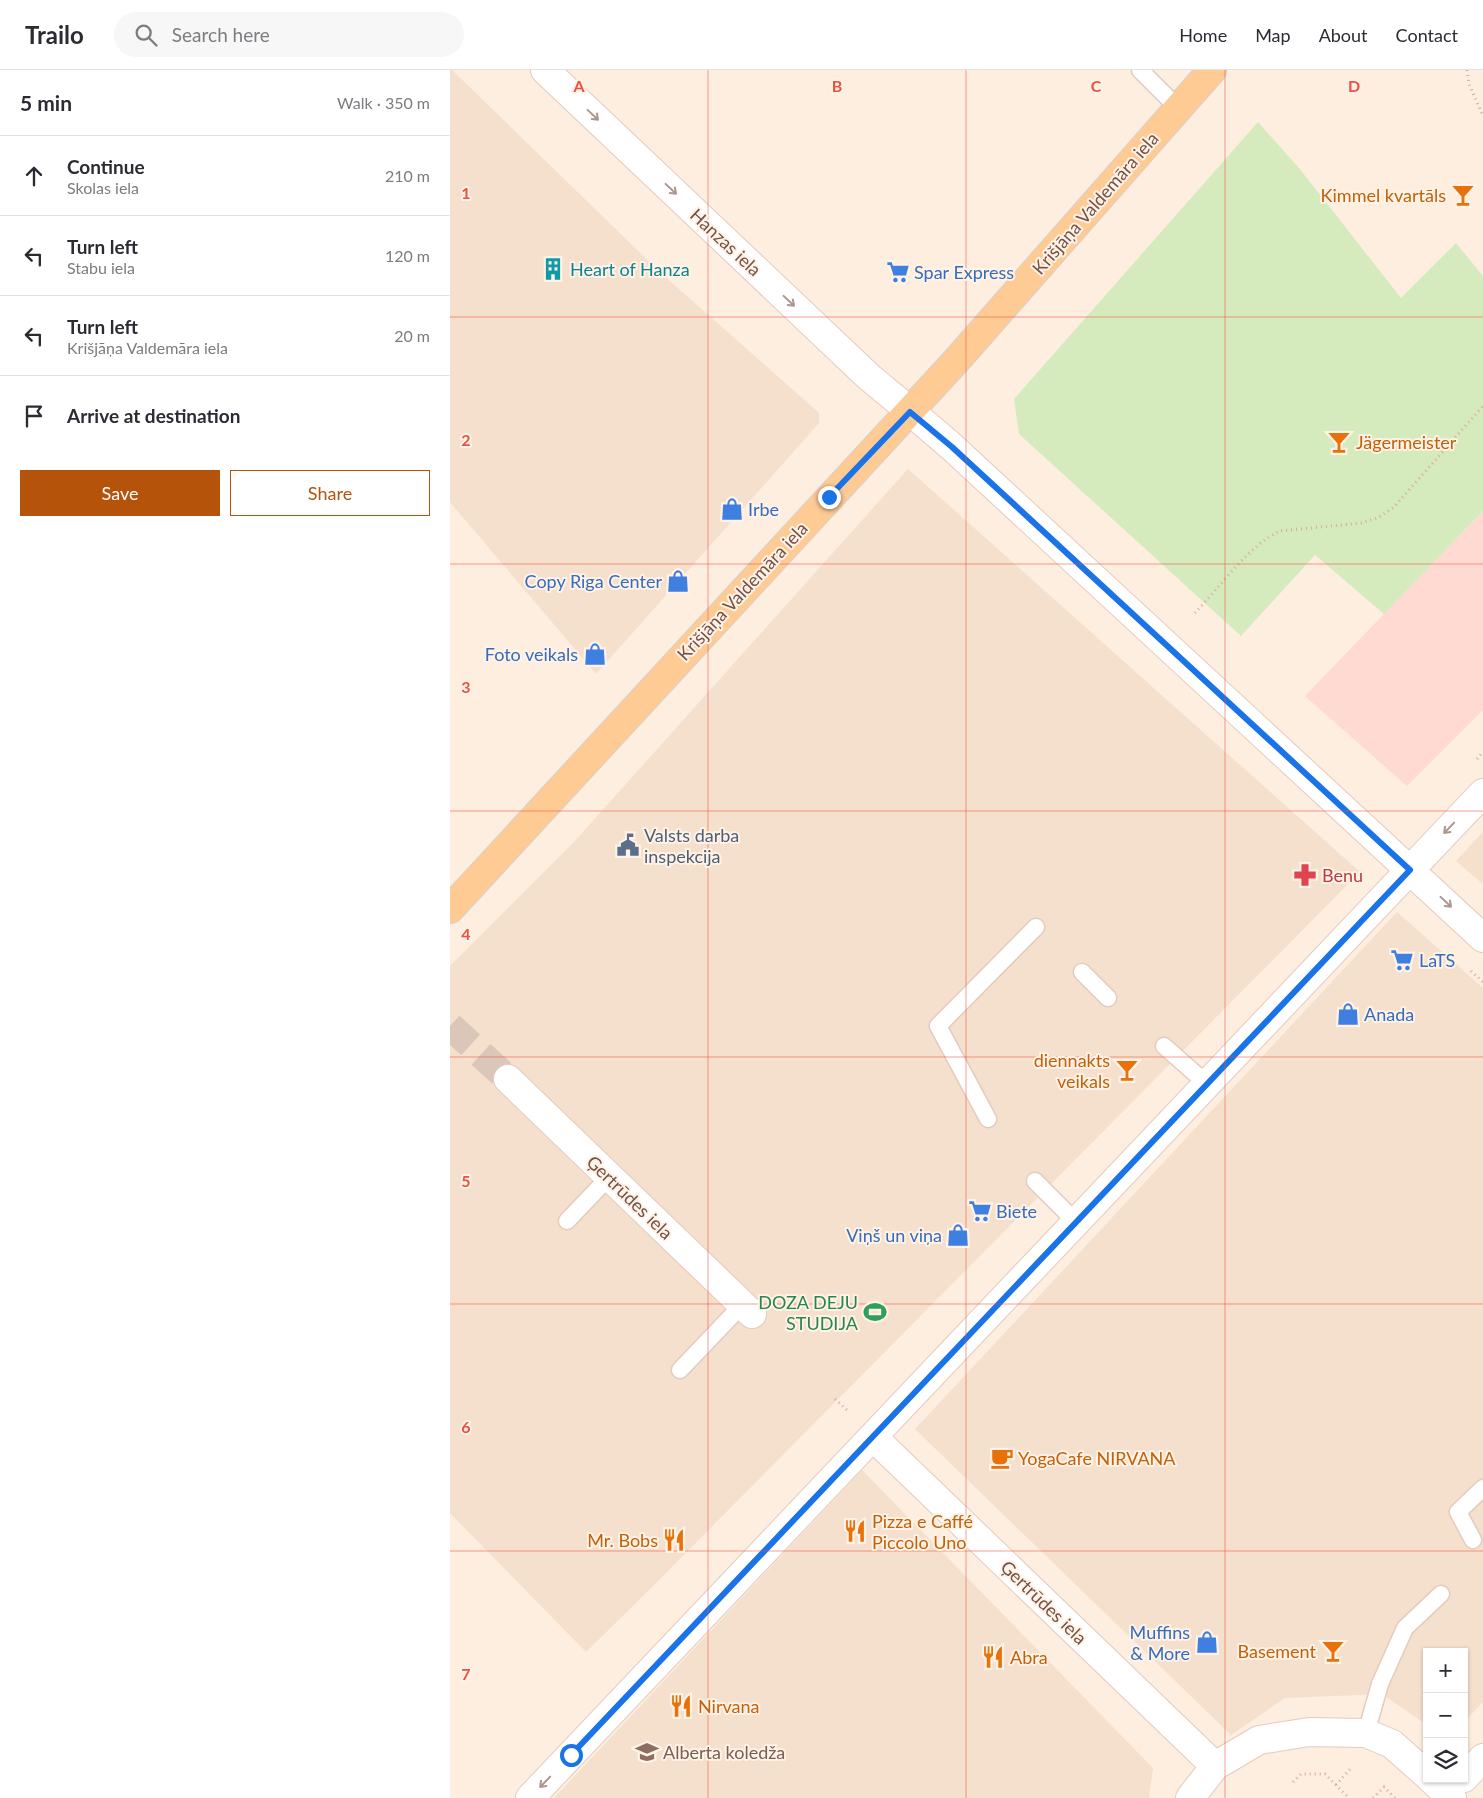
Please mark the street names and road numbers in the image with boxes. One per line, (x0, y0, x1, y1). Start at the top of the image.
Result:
street label: Krišjāņa Valdemāra iela (1027, 127, 1163, 279)
street label: Hanzas iela (686, 204, 766, 280)
street label: Krišjāņa Valdemāra iela (672, 517, 812, 665)
street label: Ģertrūdes iela (582, 1150, 678, 1244)
street label: Ģertrūdes iela (996, 1555, 1092, 1649)

